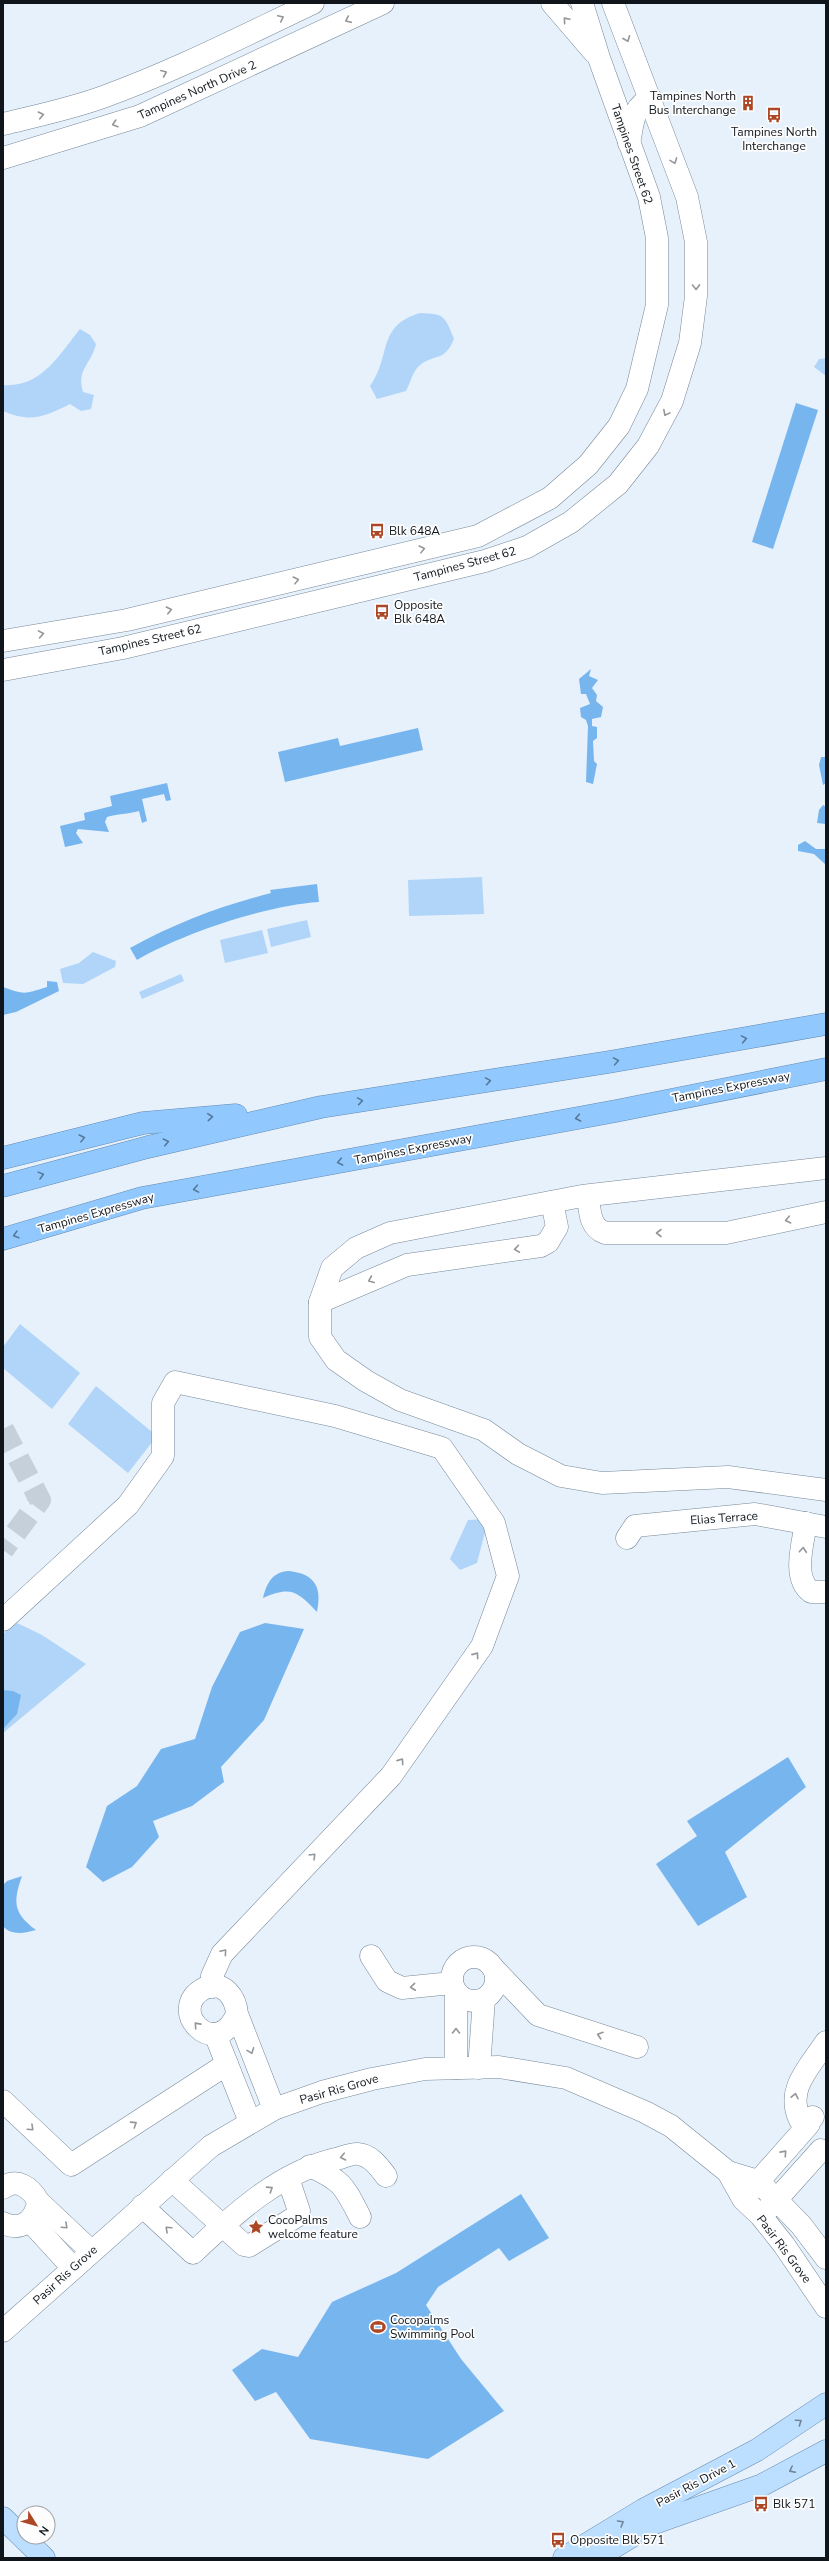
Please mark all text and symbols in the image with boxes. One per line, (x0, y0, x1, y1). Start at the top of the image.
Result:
one-way arrow (277, 15, 285, 23)
one-way arrow (345, 15, 353, 23)
one-way arrow (564, 17, 571, 24)
one-way arrow (623, 36, 631, 43)
street label: Tampines North Drive 2 (135, 57, 259, 123)
one-way arrow (160, 70, 167, 78)
place label: Tampines North Bus Interchange (649, 88, 736, 118)
building icon: Tampines North Bus Interchange (739, 94, 757, 112)
street label: Tampines Street 62 (607, 102, 657, 206)
bus stop icon: Tampines North Interchange (765, 106, 783, 124)
one-way arrow (38, 112, 44, 120)
one-way arrow (111, 119, 118, 128)
place label: Tampines North Interchange (731, 124, 817, 154)
one-way arrow (669, 157, 677, 164)
one-way arrow (692, 284, 700, 290)
one-way arrow (663, 409, 671, 416)
bus stop icon: Blk 648A (368, 522, 386, 540)
place label: Blk 648A (389, 523, 440, 539)
street label: Tampines Street 62 (412, 543, 518, 585)
one-way arrow (419, 546, 425, 554)
one-way arrow (292, 576, 299, 584)
place label: Opposite Blk 648A (394, 597, 445, 627)
bus stop icon: Opposite Blk 648A (373, 603, 391, 621)
one-way arrow (166, 606, 172, 614)
street label: Tampines Street 62 (97, 620, 203, 660)
one-way arrow (38, 631, 45, 639)
one-way arrow (741, 1035, 748, 1043)
one-way arrow (613, 1057, 619, 1065)
street label: Tampines Expressway (671, 1068, 792, 1106)
one-way arrow (485, 1077, 491, 1086)
one-way arrow (356, 1097, 363, 1106)
one-way arrow (206, 1113, 213, 1122)
one-way arrow (574, 1113, 581, 1121)
street label: Tampines Expressway (353, 1130, 474, 1168)
one-way arrow (78, 1135, 85, 1143)
one-way arrow (163, 1139, 170, 1147)
one-way arrow (337, 1158, 343, 1166)
one-way arrow (37, 1172, 44, 1180)
one-way arrow (193, 1184, 199, 1193)
street label: Tampines Expressway (36, 1189, 156, 1237)
one-way arrow (785, 1215, 791, 1224)
one-way arrow (656, 1229, 662, 1237)
one-way arrow (13, 1230, 20, 1239)
one-way arrow (514, 1244, 520, 1253)
one-way arrow (368, 1276, 375, 1284)
street label: Elias Terrace (690, 1508, 758, 1528)
one-way arrow (798, 1547, 807, 1553)
one-way arrow (471, 1652, 479, 1659)
one-way arrow (396, 1758, 404, 1765)
one-way arrow (308, 1853, 316, 1861)
one-way arrow (220, 1949, 227, 1956)
one-way arrow (410, 1982, 416, 1991)
one-way arrow (195, 2023, 202, 2030)
one-way arrow (452, 2028, 460, 2034)
one-way arrow (597, 2031, 604, 2040)
one-way arrow (247, 2047, 255, 2054)
street label: Pasir Ris Grove (298, 2070, 380, 2108)
one-way arrow (791, 2092, 799, 2099)
one-way arrow (130, 2122, 137, 2129)
one-way arrow (26, 2123, 34, 2130)
one-way arrow (779, 2150, 786, 2158)
one-way arrow (340, 2152, 346, 2161)
one-way arrow (266, 2187, 273, 2194)
place label: CocoPalms welcome feature (268, 2212, 358, 2242)
street label: Pasir Ris Grove (753, 2212, 815, 2286)
place icon: CocoPalms welcome feature (247, 2218, 265, 2236)
one-way arrow (60, 2221, 68, 2229)
one-way arrow (165, 2226, 173, 2234)
street label: Pasir Ris Grove (29, 2242, 101, 2308)
place label: Cocopalms Swimming Pool (390, 2312, 475, 2342)
sports icon: Cocopalms Swimming Pool (369, 2318, 387, 2336)
one-way arrow (794, 2420, 801, 2427)
street label: Pasir Ris Drive 1 (653, 2455, 739, 2511)
one-way arrow (789, 2465, 796, 2473)
bus stop icon: Blk 571 (752, 2495, 770, 2513)
place label: Blk 571 (773, 2496, 815, 2512)
north arrow (16, 2505, 56, 2545)
one-way arrow (617, 2521, 624, 2528)
text: N (35, 2523, 52, 2539)
bus stop icon: Opposite Blk 571 (549, 2531, 567, 2549)
place label: Opposite Blk 571 (570, 2532, 664, 2548)

